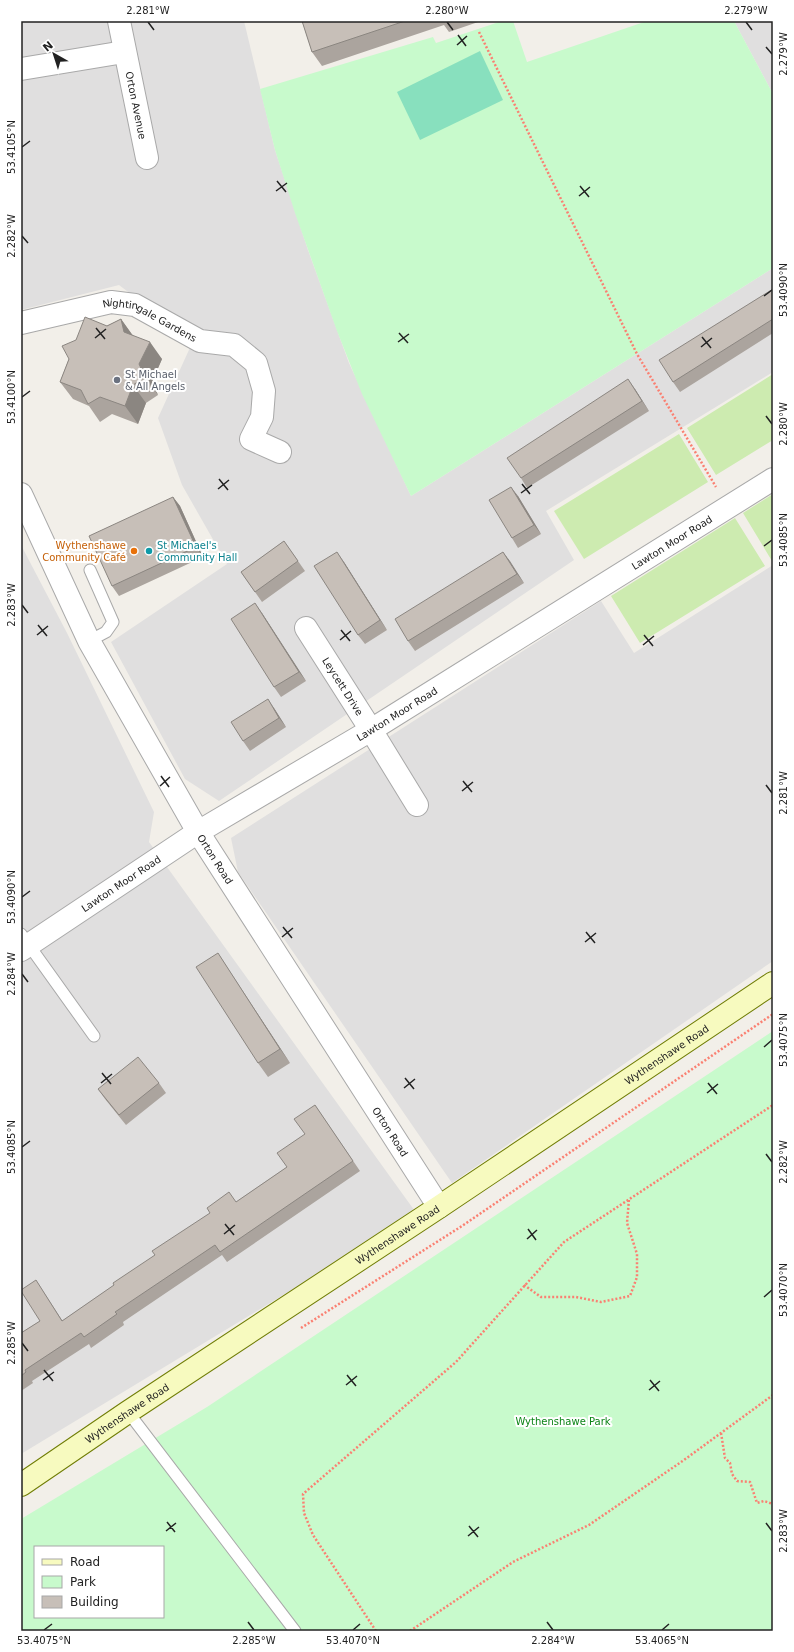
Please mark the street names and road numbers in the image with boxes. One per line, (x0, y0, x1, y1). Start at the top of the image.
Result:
street label: Orton Avenue (123, 71, 148, 140)
street label: Nightingale Gardens (101, 297, 198, 344)
street label: Lawton Moor Road (630, 513, 714, 572)
street label: Leycett Drive (320, 655, 365, 718)
street label: Lawton Moor Road (355, 685, 439, 743)
street label: Orton Road (195, 832, 235, 886)
street label: Lawton Moor Road (79, 854, 163, 914)
street label: Wythenshawe Road (623, 1023, 711, 1087)
street label: Orton Road (370, 1105, 410, 1159)
street label: Wythenshawe Road (353, 1203, 442, 1267)
street label: Wythenshawe Road (83, 1381, 171, 1446)

